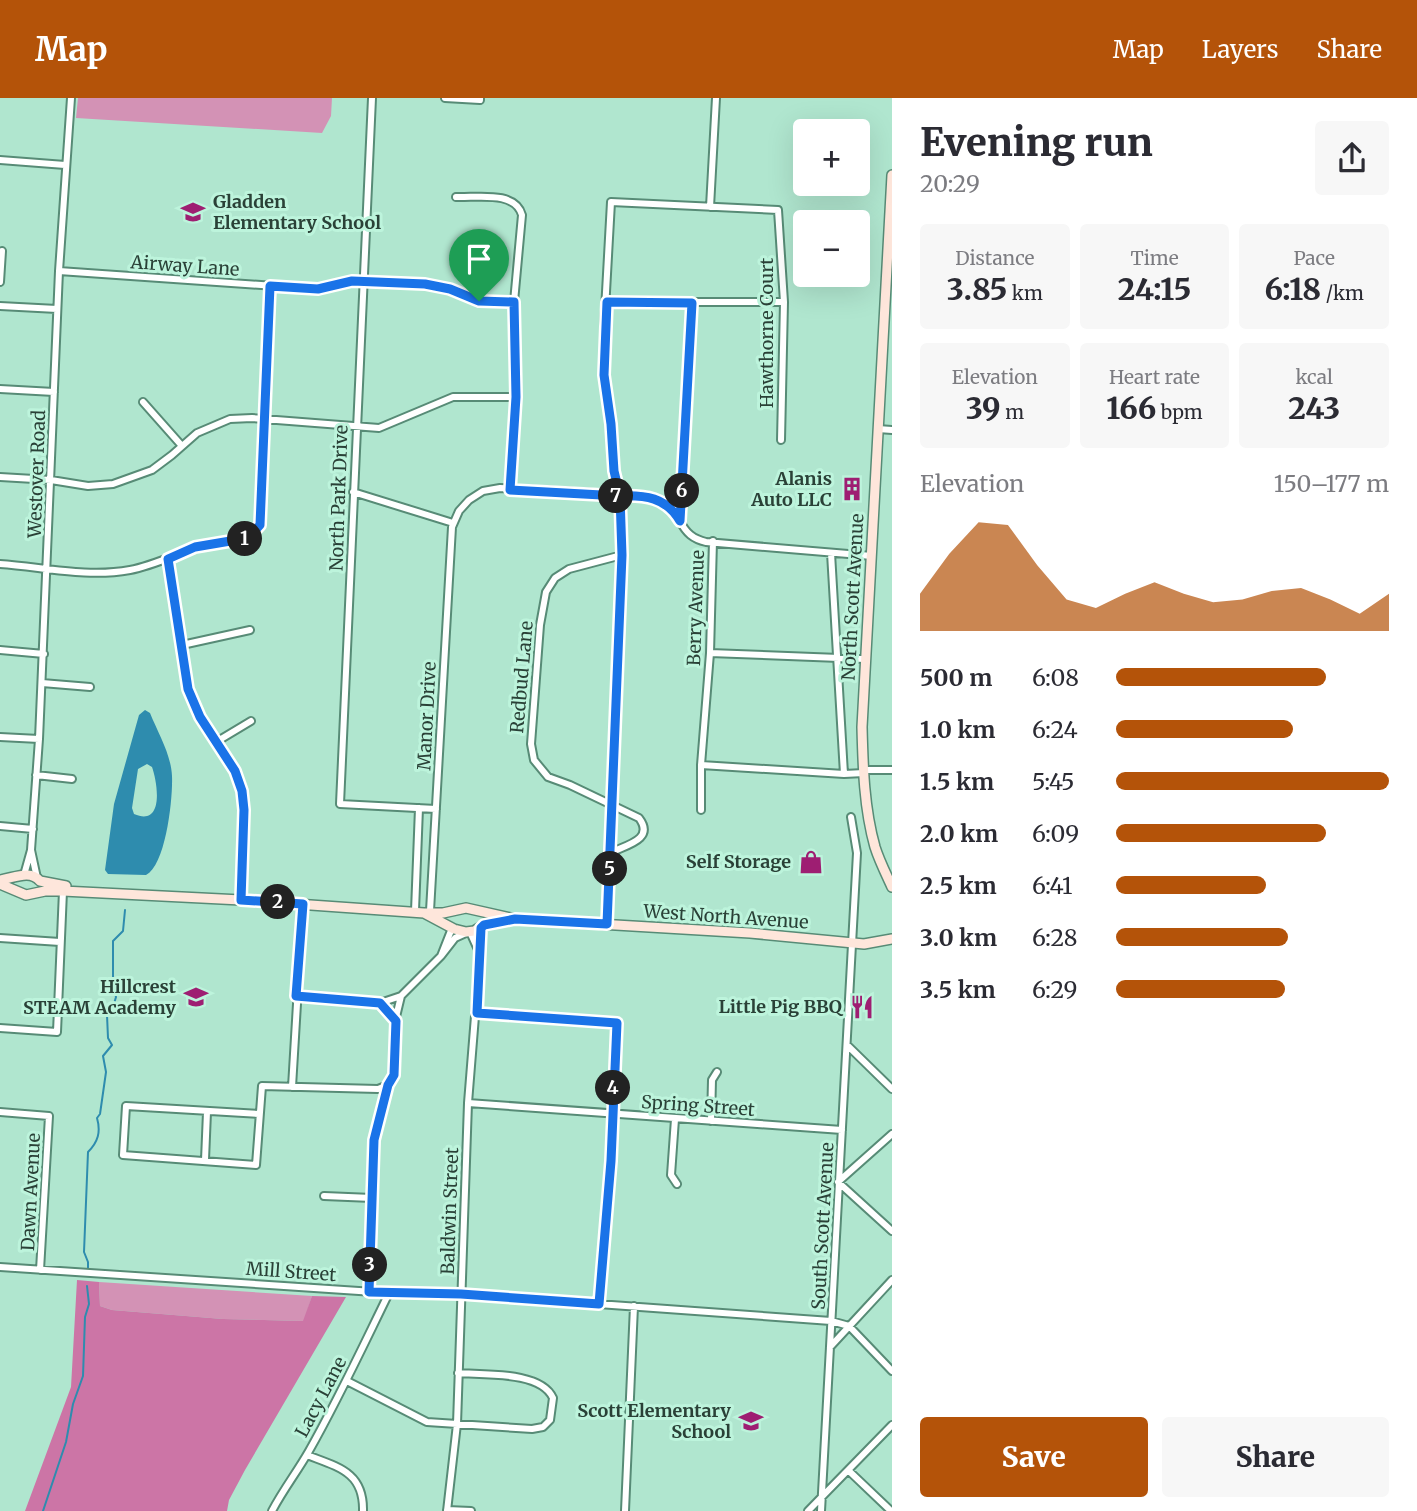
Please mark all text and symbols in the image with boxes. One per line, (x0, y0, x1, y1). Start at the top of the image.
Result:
text: Map (35, 29, 108, 70)
text: Map (1113, 34, 1164, 65)
text: Layers (1202, 34, 1278, 65)
text: Share (1316, 34, 1382, 65)
map controls (793, 119, 870, 287)
button: + (793, 119, 870, 196)
text: Evening run (920, 119, 1153, 166)
button: share (1315, 121, 1389, 195)
text: 20:29 (920, 169, 980, 198)
place label: Gladden Elementary School (213, 190, 381, 234)
school or university icon: Gladden Elementary School (179, 198, 207, 226)
button: − (793, 210, 870, 287)
pin (449, 229, 509, 301)
icon: arrive (460, 240, 498, 278)
text: Distance (955, 246, 1035, 270)
text: Time (1130, 246, 1179, 270)
text: Pace (1293, 246, 1335, 270)
street label: Airway Lane (129, 250, 240, 281)
street label: Hawthorne Court (755, 258, 778, 408)
text: 3.85 (947, 270, 1007, 308)
text: 24:15 (1118, 270, 1191, 308)
text: 6:18 (1264, 270, 1321, 308)
text: km (1007, 281, 1043, 305)
text: /km (1321, 281, 1364, 305)
text: Elevation (952, 365, 1038, 389)
text: Heart rate (1109, 365, 1200, 389)
text: kcal (1295, 365, 1333, 389)
text: 39 (966, 389, 1001, 427)
text: 166 (1106, 389, 1156, 427)
text: 243 (1288, 389, 1340, 427)
text: m (1001, 400, 1024, 424)
text: bpm (1156, 400, 1203, 424)
street label: Westover Road (23, 409, 50, 539)
street label: North Park Drive (324, 424, 353, 572)
place label: Alanis Auto LLC (750, 467, 832, 511)
text: Elevation (920, 469, 1024, 498)
text: 150–177 m (1274, 469, 1389, 498)
pin: 6 (664, 474, 700, 508)
building icon: Alanis Auto LLC (838, 475, 866, 503)
pin: 7 (598, 478, 634, 514)
text: 6 (676, 478, 687, 502)
text: 7 (610, 483, 621, 507)
street label: North Scott Avenue (837, 513, 868, 681)
pin: 1 (228, 522, 262, 556)
text: 1 (240, 526, 249, 550)
street label: Berry Avenue (682, 549, 709, 667)
street label: Redbud Lane (505, 620, 538, 734)
street label: Manor Drive (412, 661, 441, 771)
text: 500 m (920, 663, 992, 692)
text: 6:08 (1032, 663, 1079, 692)
text: 1.0 km (920, 715, 995, 744)
text: 6:24 (1032, 715, 1078, 744)
text: 1.5 km (920, 767, 994, 796)
text: 5:45 (1032, 767, 1074, 796)
text: 2.0 km (920, 819, 998, 848)
text: 6:09 (1032, 819, 1079, 848)
shop icon: Self Storage (797, 848, 825, 876)
place label: Self Storage (686, 850, 791, 873)
pin: 5 (592, 852, 628, 886)
text: 5 (604, 856, 615, 880)
text: 2.5 km (920, 871, 997, 900)
text: 6:41 (1032, 871, 1073, 900)
pin: 2 (260, 884, 296, 920)
text: 2 (272, 889, 283, 913)
street label: West North Avenue (642, 899, 809, 934)
text: 3.0 km (920, 923, 997, 952)
text: 6:28 (1032, 923, 1078, 952)
place label: Hillcrest STEAM Academy (23, 975, 177, 1019)
text: 3.5 km (920, 975, 996, 1004)
text: 6:29 (1032, 975, 1077, 1004)
school or university icon: Hillcrest STEAM Academy (182, 983, 210, 1011)
restaurant icon: Little Pig BBQ (848, 993, 876, 1021)
place label: Little Pig BBQ (718, 995, 844, 1018)
pin: 4 (596, 1070, 630, 1105)
text: 4 (606, 1075, 619, 1099)
street label: Spring Street (640, 1090, 756, 1121)
street label: Dawn Avenue (16, 1132, 45, 1252)
street label: South Scott Avenue (807, 1142, 838, 1310)
street label: Baldwin Street (436, 1147, 463, 1275)
pin: 3 (352, 1248, 388, 1282)
text: 3 (364, 1252, 375, 1276)
street label: Mill Street (245, 1257, 337, 1286)
street label: Lacy Lane (290, 1353, 351, 1441)
place label: Scott Elementary School (577, 1399, 731, 1443)
school or university icon: Scott Elementary School (737, 1407, 765, 1435)
button: Save (920, 1417, 1148, 1497)
button: Share (1162, 1417, 1389, 1497)

